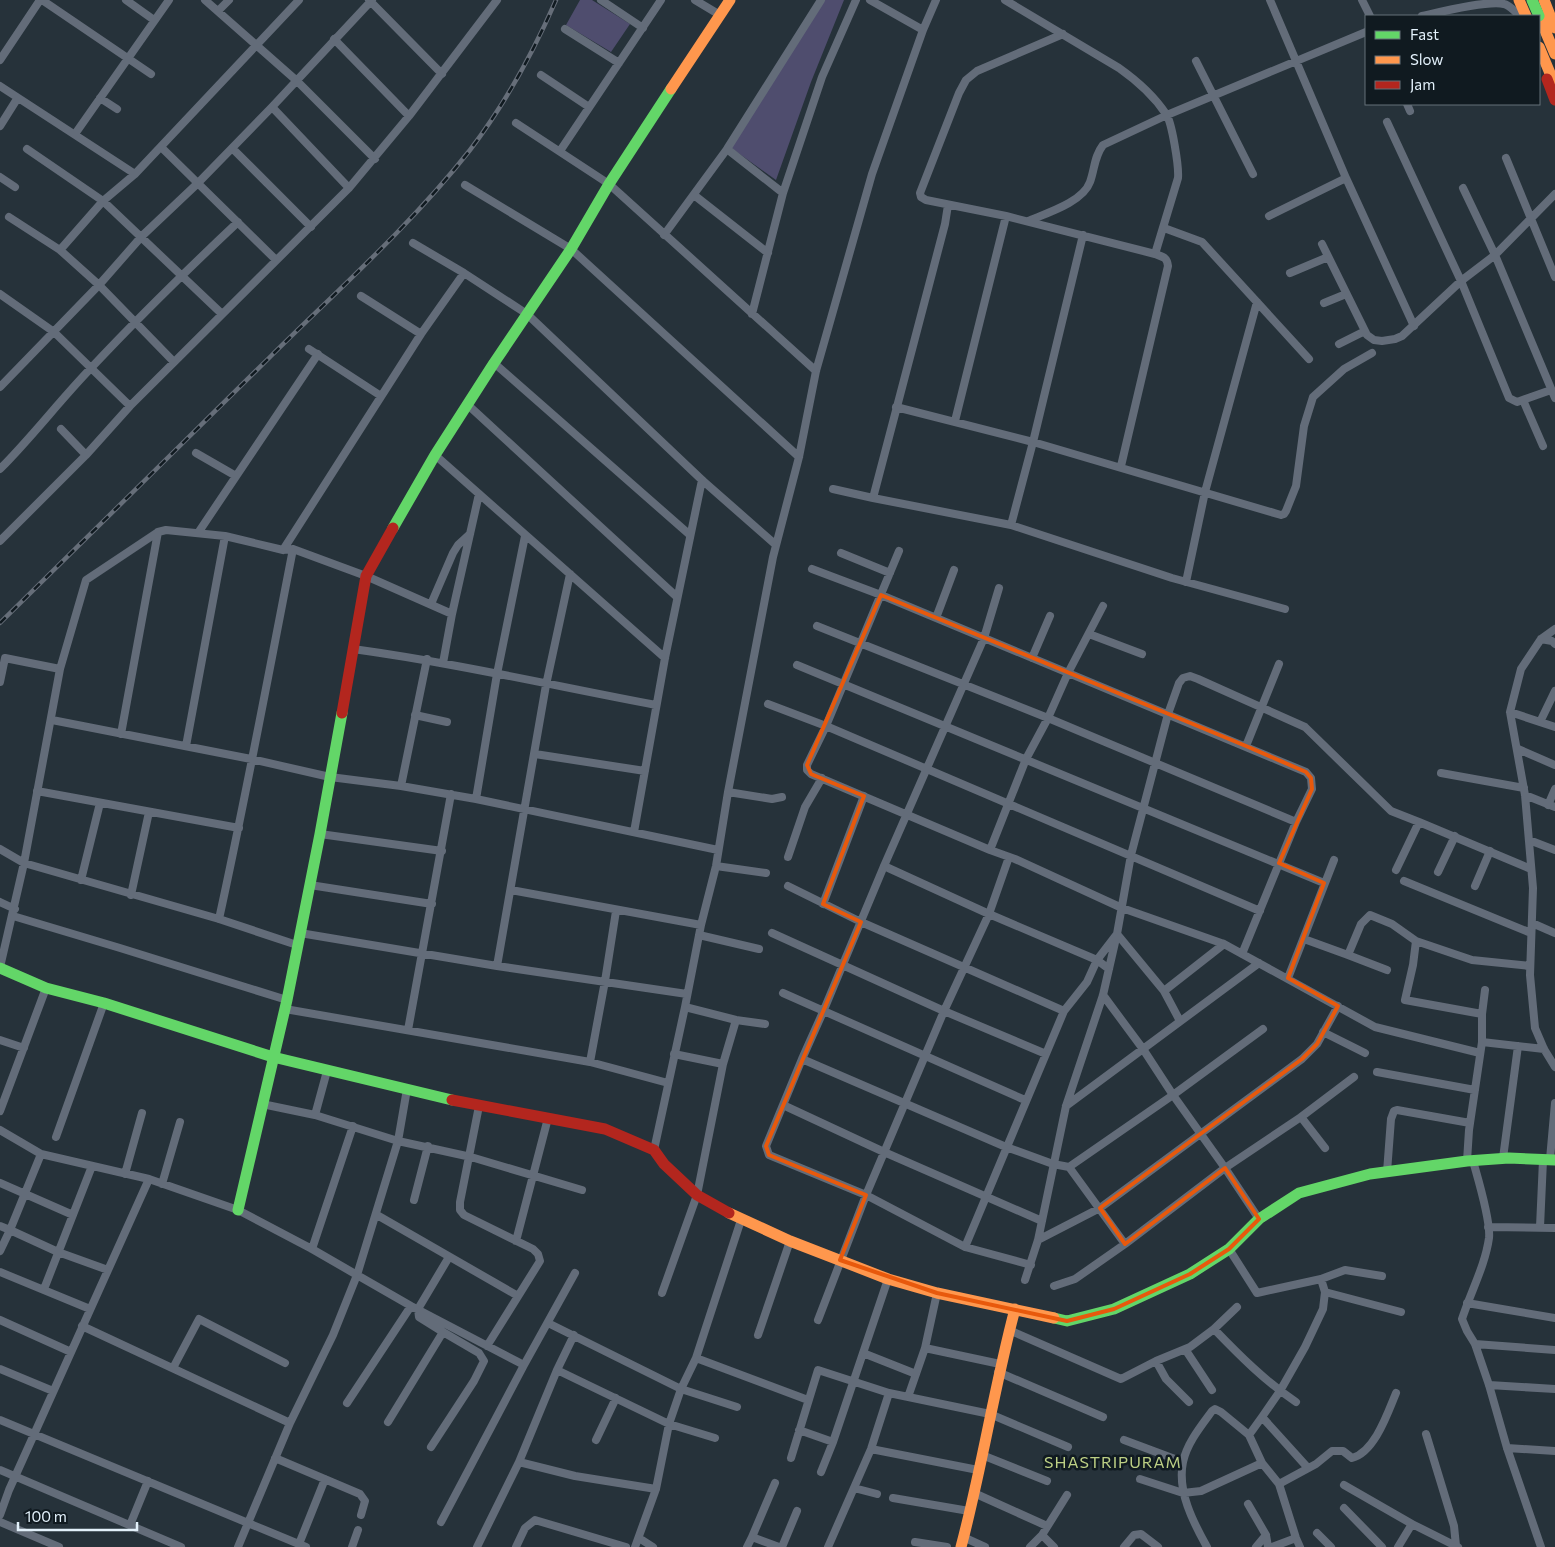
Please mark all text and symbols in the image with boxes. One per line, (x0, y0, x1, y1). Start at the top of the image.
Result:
legend (1365, 15, 1540, 105)
text: Fast (1410, 25, 1439, 43)
text: Slow (1410, 50, 1443, 68)
text: Jam (1410, 75, 1435, 93)
district label: SHASTRIPURAM (1044, 1452, 1182, 1471)
scale bar (18, 1500, 136, 1532)
text: 100 m (25, 1507, 67, 1525)

